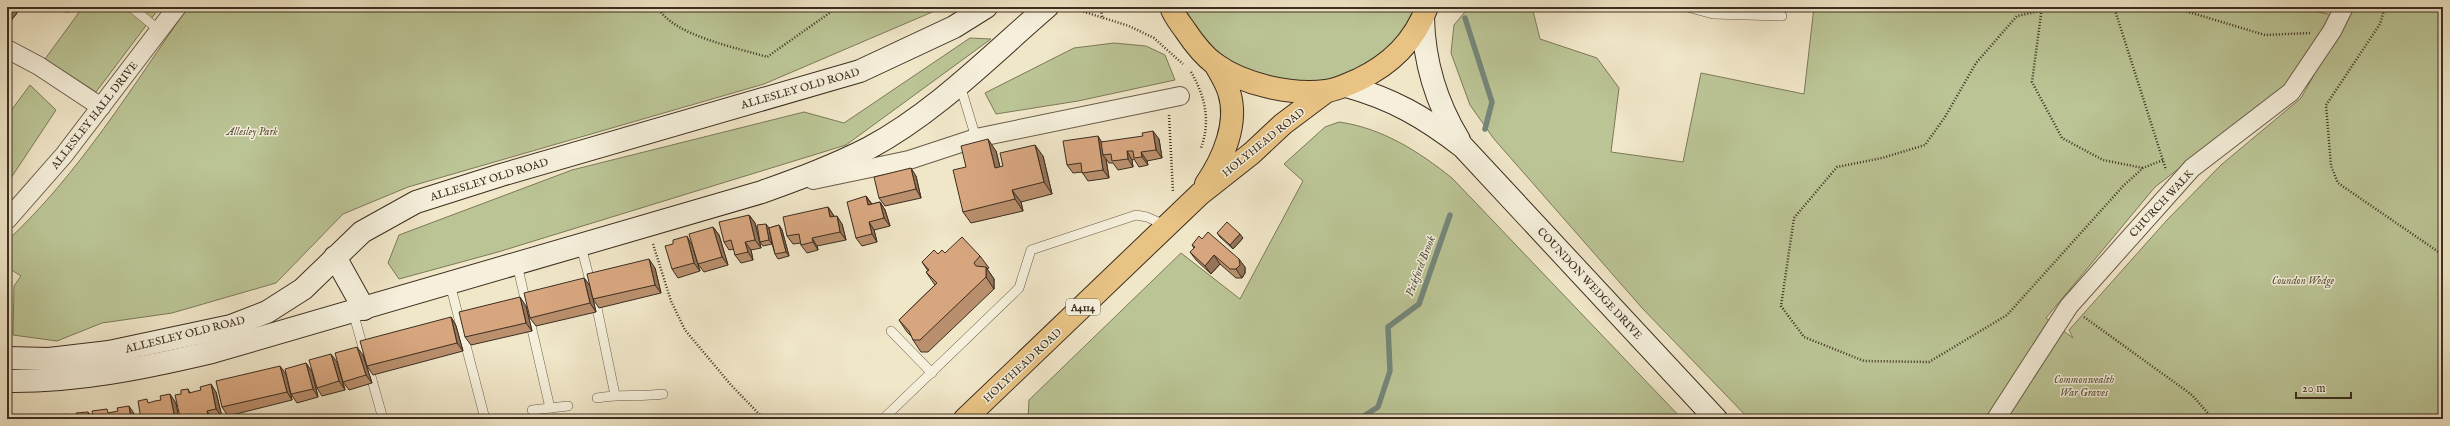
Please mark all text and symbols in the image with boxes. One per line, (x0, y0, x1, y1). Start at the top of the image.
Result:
street label: ALLESLEY HALL DRIVE (48, 59, 141, 173)
street label: ALLESLEY OLD ROAD (738, 65, 861, 113)
street label: HOLYHEAD ROAD (1219, 105, 1308, 180)
park label: Allesley Park (225, 125, 278, 139)
street label: ALLESLEY OLD ROAD (428, 155, 550, 205)
street label: CHURCH WALK (2127, 166, 2197, 240)
street label: COUNDON WEDGE DRIVE (1534, 225, 1645, 343)
water label: Pickford Brook (1402, 233, 1439, 299)
park label: Coundon Wedge (2272, 274, 2335, 289)
road number: A4114 (1066, 299, 1100, 315)
street label: ALLESLEY OLD ROAD (123, 313, 247, 357)
street label: HOLYHEAD ROAD (980, 326, 1065, 406)
park label: Commonwealth War Graves (2054, 373, 2115, 400)
scale bar (2296, 374, 2351, 400)
text: 20 m (2302, 381, 2325, 396)

